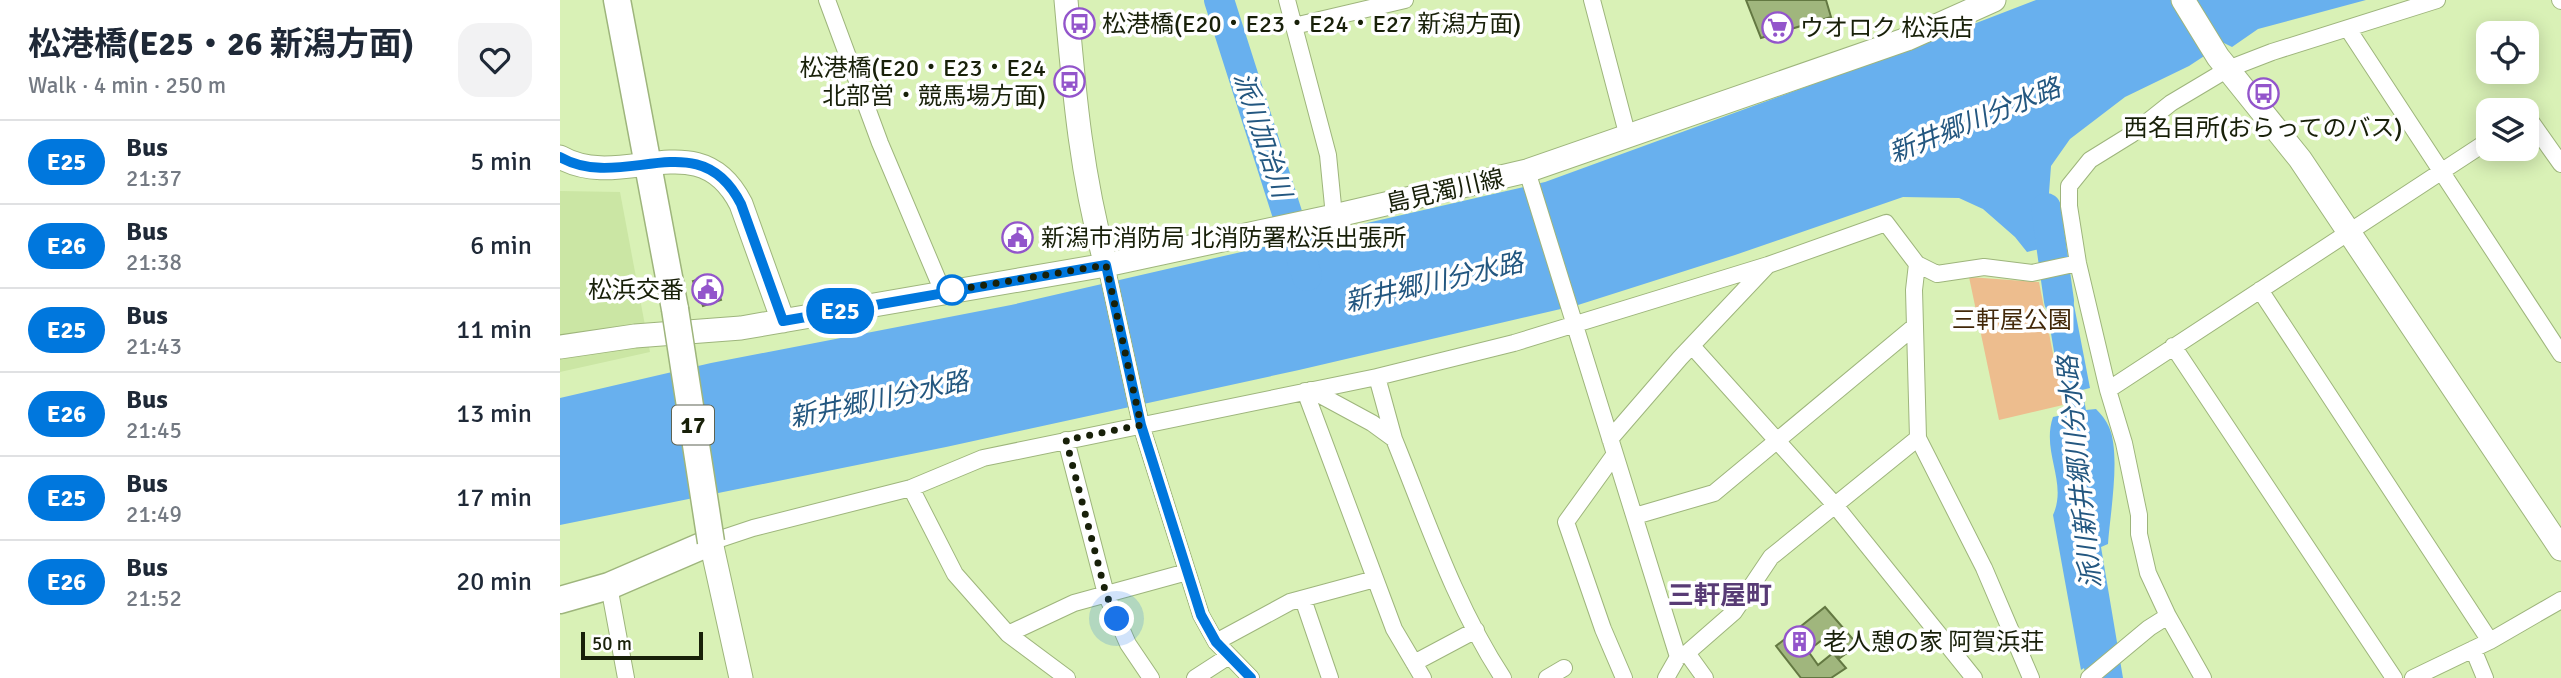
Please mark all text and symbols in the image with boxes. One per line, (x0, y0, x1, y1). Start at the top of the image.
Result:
bus stop icon: 松港橋(E20・E23・E24・E27 新潟方面) (1062, 7, 1096, 41)
place label: 松港橋(E20・E23・E24・E27 新潟方面) (1102, 9, 1521, 39)
supermarket icon: ウオロク 松浜店 (1760, 11, 1794, 45)
place label: ウオロク 松浜店 (1800, 13, 1973, 43)
map controls (2476, 21, 2539, 161)
button: locate (2476, 21, 2539, 84)
button: heart (458, 23, 532, 97)
text: 松港橋(E25・26 新潟方面) (28, 24, 414, 65)
place label: 松港橋(E20・E23・E24 北部営・競馬場方面) (800, 53, 1046, 111)
bus stop icon: 松港橋(E20・E23・E24 北部営・競馬場方面) (1052, 65, 1086, 99)
water label: 派川加治川 (1227, 68, 1298, 205)
text: Walk · 4 min · 250 m (28, 71, 226, 100)
water label: 新井郷川分水路 (1885, 71, 2067, 170)
bus stop icon: 西名目所(おらってのバス) (2246, 77, 2280, 111)
button: layers (2476, 98, 2539, 161)
place label: 西名目所(おらってのバス) (2124, 113, 2402, 143)
text: Bus (126, 132, 168, 164)
text: 5 min (470, 146, 532, 178)
text: E25 (47, 147, 86, 177)
street label: 島見濁川線 (1383, 163, 1507, 219)
text: 21:37 (126, 164, 182, 193)
text: Bus (126, 216, 168, 248)
public building icon: 新潟市消防局 北消防署松浜出張所 (1001, 221, 1035, 255)
place label: 新潟市消防局 北消防署松浜出張所 (1041, 223, 1406, 253)
text: 6 min (470, 230, 532, 262)
text: E26 (47, 231, 86, 261)
water label: 新井郷川分水路 (1342, 246, 1528, 319)
text: 21:38 (126, 248, 182, 277)
public building icon: 松浜交番 (690, 273, 724, 307)
place label: 松浜交番 (588, 275, 684, 305)
unlabelled marker (937, 275, 967, 305)
line badge: E25 (800, 288, 880, 334)
text: E25 (820, 296, 860, 326)
text: Bus (126, 300, 168, 332)
park label: 三軒屋公園 (1952, 305, 2072, 335)
text: 11 min (456, 314, 532, 346)
text: E25 (47, 315, 86, 345)
text: 21:43 (126, 332, 182, 361)
water label: 派川新井郷川分水路 (2052, 352, 2108, 590)
water label: 新井郷川分水路 (787, 365, 973, 435)
text: Bus (126, 384, 168, 416)
text: 13 min (456, 398, 532, 430)
text: E26 (47, 399, 86, 429)
road number: 17 (672, 406, 714, 444)
text: 21:45 (126, 416, 182, 445)
text: Bus (126, 468, 168, 500)
text: 17 min (456, 482, 532, 514)
text: E25 (47, 483, 86, 513)
text: 21:49 (126, 500, 182, 529)
text: Bus (126, 552, 168, 584)
text: 20 min (456, 566, 532, 598)
text: E26 (47, 567, 86, 597)
district label: 三軒屋町 (1668, 580, 1772, 612)
text: 21:52 (126, 584, 182, 613)
your location (1099, 601, 1134, 636)
building icon: 老人憩の家 阿賀浜荘 (1783, 625, 1817, 659)
place label: 老人憩の家 阿賀浜荘 (1823, 627, 2044, 657)
scale bar (581, 629, 704, 661)
text: 50 m (592, 632, 632, 656)

